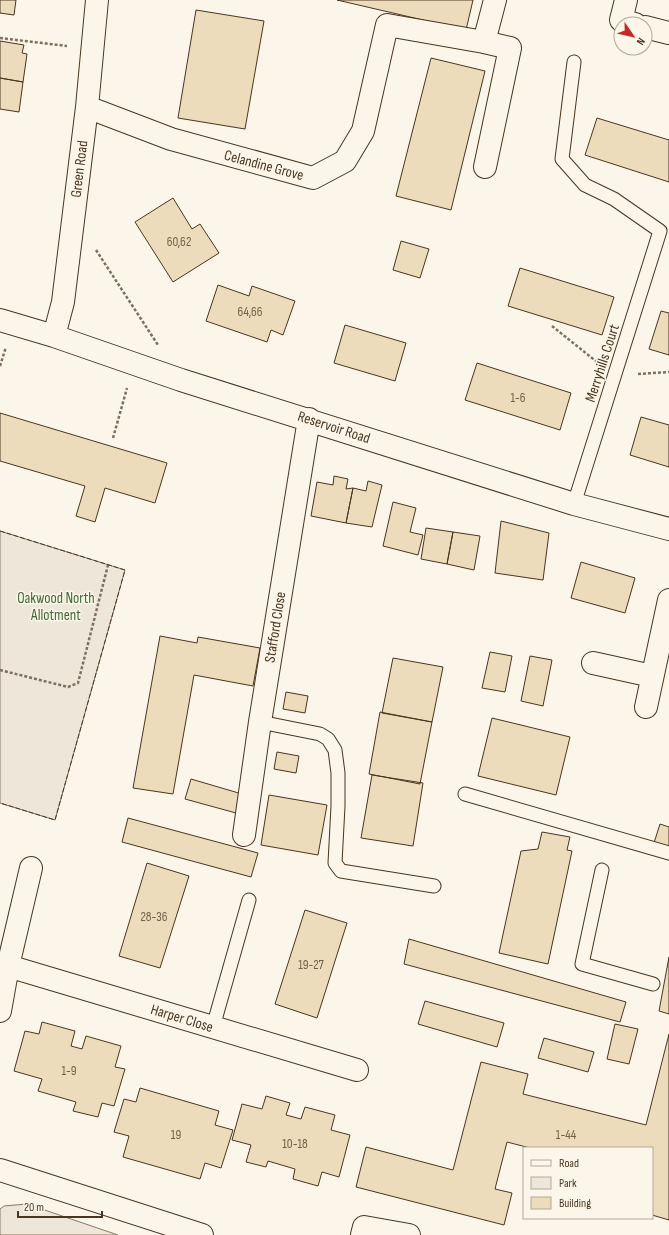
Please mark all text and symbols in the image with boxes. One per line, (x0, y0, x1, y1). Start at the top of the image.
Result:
north arrow (613, 16, 653, 56)
text: N (634, 35, 648, 47)
street label: Green Road (67, 139, 92, 199)
street label: Celandine Grove (222, 146, 306, 185)
house number: 60,62 (167, 234, 191, 250)
house number: 64,66 (237, 304, 263, 320)
street label: Merryhills Court (581, 321, 624, 404)
house number: 1-6 (510, 390, 526, 406)
street label: Reservoir Road (295, 407, 372, 448)
park label: Oakwood North Allotment (17, 589, 95, 625)
street label: Stafford Close (261, 590, 290, 664)
house number: 28-36 (141, 909, 168, 925)
house number: 19-27 (298, 957, 325, 973)
street label: Harper Close (148, 1000, 215, 1037)
house number: 1-9 (61, 1063, 77, 1079)
house number: 19 (171, 1127, 181, 1143)
house number: 1-44 (556, 1127, 577, 1143)
house number: 10-18 (282, 1136, 308, 1152)
legend (523, 1147, 653, 1219)
text: Road (559, 1156, 579, 1171)
text: Park (559, 1176, 577, 1191)
scale bar (18, 1193, 102, 1219)
text: Building (559, 1196, 591, 1211)
text: 20 m (24, 1200, 44, 1215)

